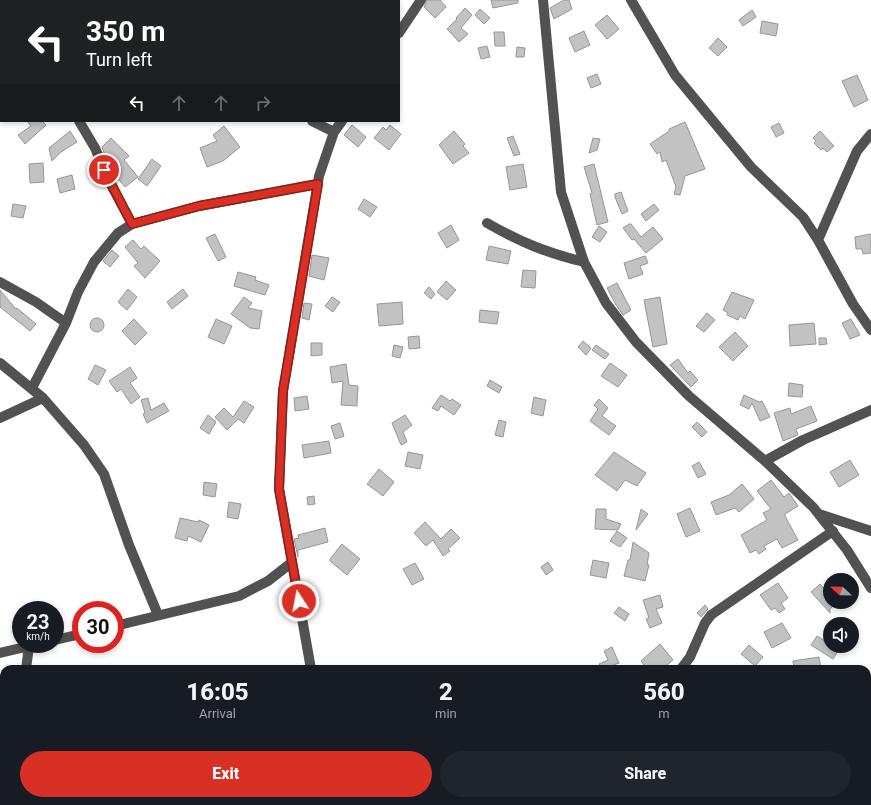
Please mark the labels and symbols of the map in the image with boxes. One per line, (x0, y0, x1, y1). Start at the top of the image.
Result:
pin (87, 153, 121, 187)
north arrow (823, 573, 859, 609)
position arrow (278, 580, 320, 622)
speed limit sign: 30 (72, 601, 124, 653)

